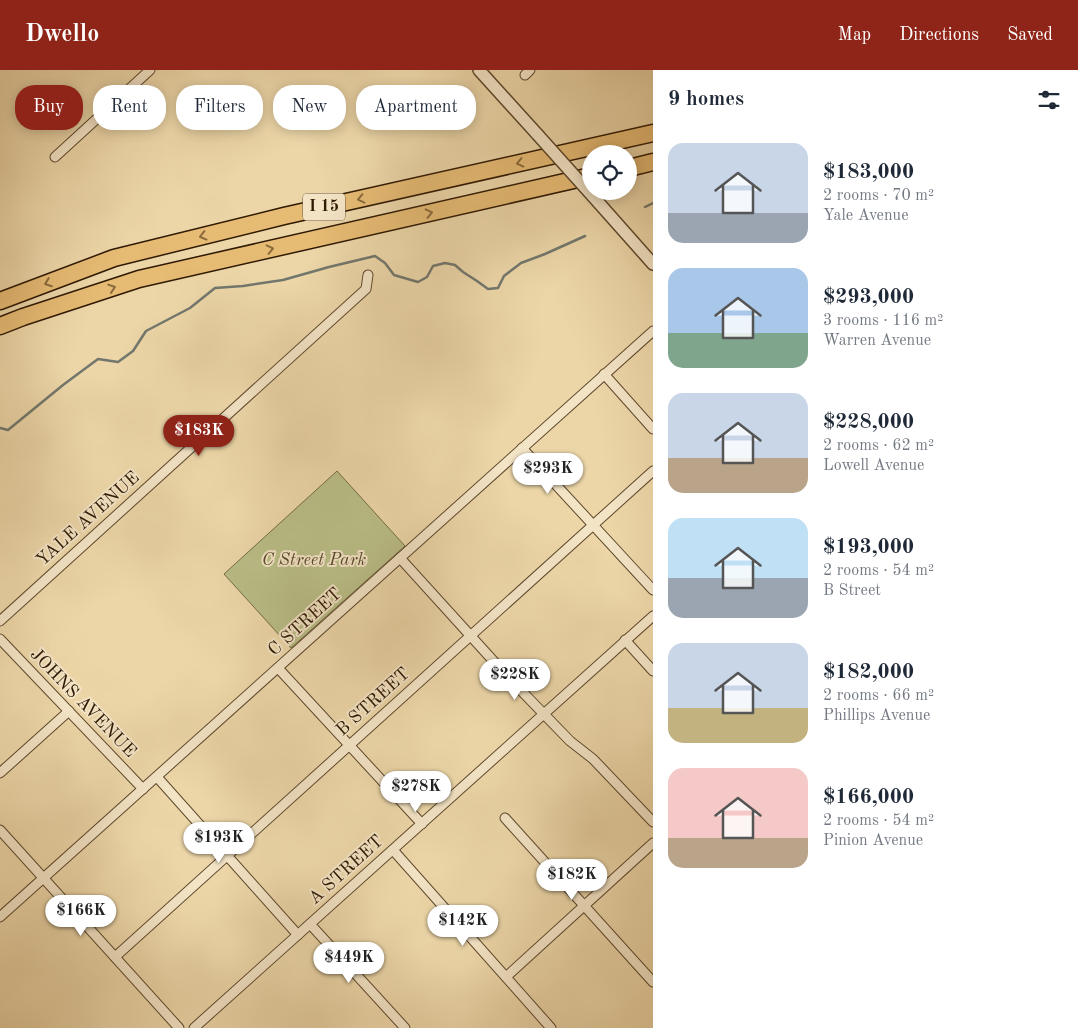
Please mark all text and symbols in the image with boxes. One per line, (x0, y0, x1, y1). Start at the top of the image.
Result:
text: Dwello (25, 23, 99, 47)
text: Map (838, 26, 871, 44)
text: Directions (899, 26, 979, 44)
text: Saved (1007, 26, 1053, 44)
chip: Buy (15, 85, 83, 130)
chip: Rent (93, 85, 166, 130)
chip: Filters (176, 85, 263, 130)
chip: New (273, 85, 346, 130)
chip: Apartment (356, 85, 476, 130)
icon: filters (1035, 86, 1063, 114)
text: 9 homes (668, 89, 744, 110)
map controls (582, 145, 637, 200)
button: locate (582, 145, 637, 200)
one-way arrow (516, 157, 525, 168)
text: $183,000 (823, 162, 914, 183)
icon: home (708, 163, 768, 223)
text: 2 rooms · 70 m² (823, 188, 934, 204)
one-way arrow (357, 193, 366, 204)
road number: I 15 (303, 194, 345, 220)
one-way arrow (424, 208, 433, 219)
text: Yale Avenue (823, 208, 909, 224)
one-way arrow (199, 230, 208, 241)
one-way arrow (266, 244, 275, 255)
one-way arrow (44, 277, 53, 287)
one-way arrow (108, 284, 116, 294)
text: $293,000 (823, 287, 914, 308)
icon: home (708, 288, 768, 348)
text: 3 rooms · 116 m² (823, 313, 943, 329)
text: Warren Avenue (823, 333, 931, 349)
text: $228,000 (823, 412, 914, 433)
icon: home (708, 413, 768, 473)
pin: $183K (164, 414, 234, 457)
text: $183K (174, 423, 224, 439)
text: 2 rooms · 62 m² (823, 438, 934, 454)
pin: $293K (513, 452, 583, 495)
text: Lowell Avenue (823, 458, 924, 474)
text: $293K (523, 461, 573, 477)
street label: YALE AVENUE (33, 468, 143, 570)
text: $193,000 (823, 537, 914, 558)
icon: home (708, 538, 768, 598)
park label: C Street Park (262, 551, 366, 569)
text: 2 rooms · 54 m² (823, 563, 934, 579)
text: B Street (823, 583, 881, 599)
street label: C STREET (265, 585, 345, 659)
street label: JOHNS AVENUE (27, 645, 139, 761)
pin: $228K (480, 658, 550, 701)
text: $182,000 (823, 662, 914, 683)
icon: home (708, 663, 768, 723)
street label: B STREET (333, 665, 413, 739)
text: $228K (490, 667, 540, 683)
text: 2 rooms · 66 m² (823, 688, 934, 704)
text: Phillips Avenue (823, 708, 930, 724)
pin: $278K (381, 770, 451, 813)
text: $278K (391, 779, 441, 795)
text: $166,000 (823, 787, 914, 808)
icon: home (708, 788, 768, 848)
text: 2 rooms · 54 m² (823, 813, 934, 829)
pin: $193K (184, 822, 254, 864)
text: $193K (194, 830, 244, 846)
street label: A STREET (305, 832, 387, 908)
text: Pinion Avenue (823, 833, 923, 849)
pin: $182K (537, 858, 607, 901)
text: $182K (547, 867, 597, 883)
pin: $166K (46, 894, 116, 937)
text: $166K (56, 903, 106, 919)
pin: $142K (428, 904, 498, 947)
text: $142K (438, 913, 488, 929)
pin: $449K (314, 942, 384, 984)
text: $449K (324, 950, 374, 966)

